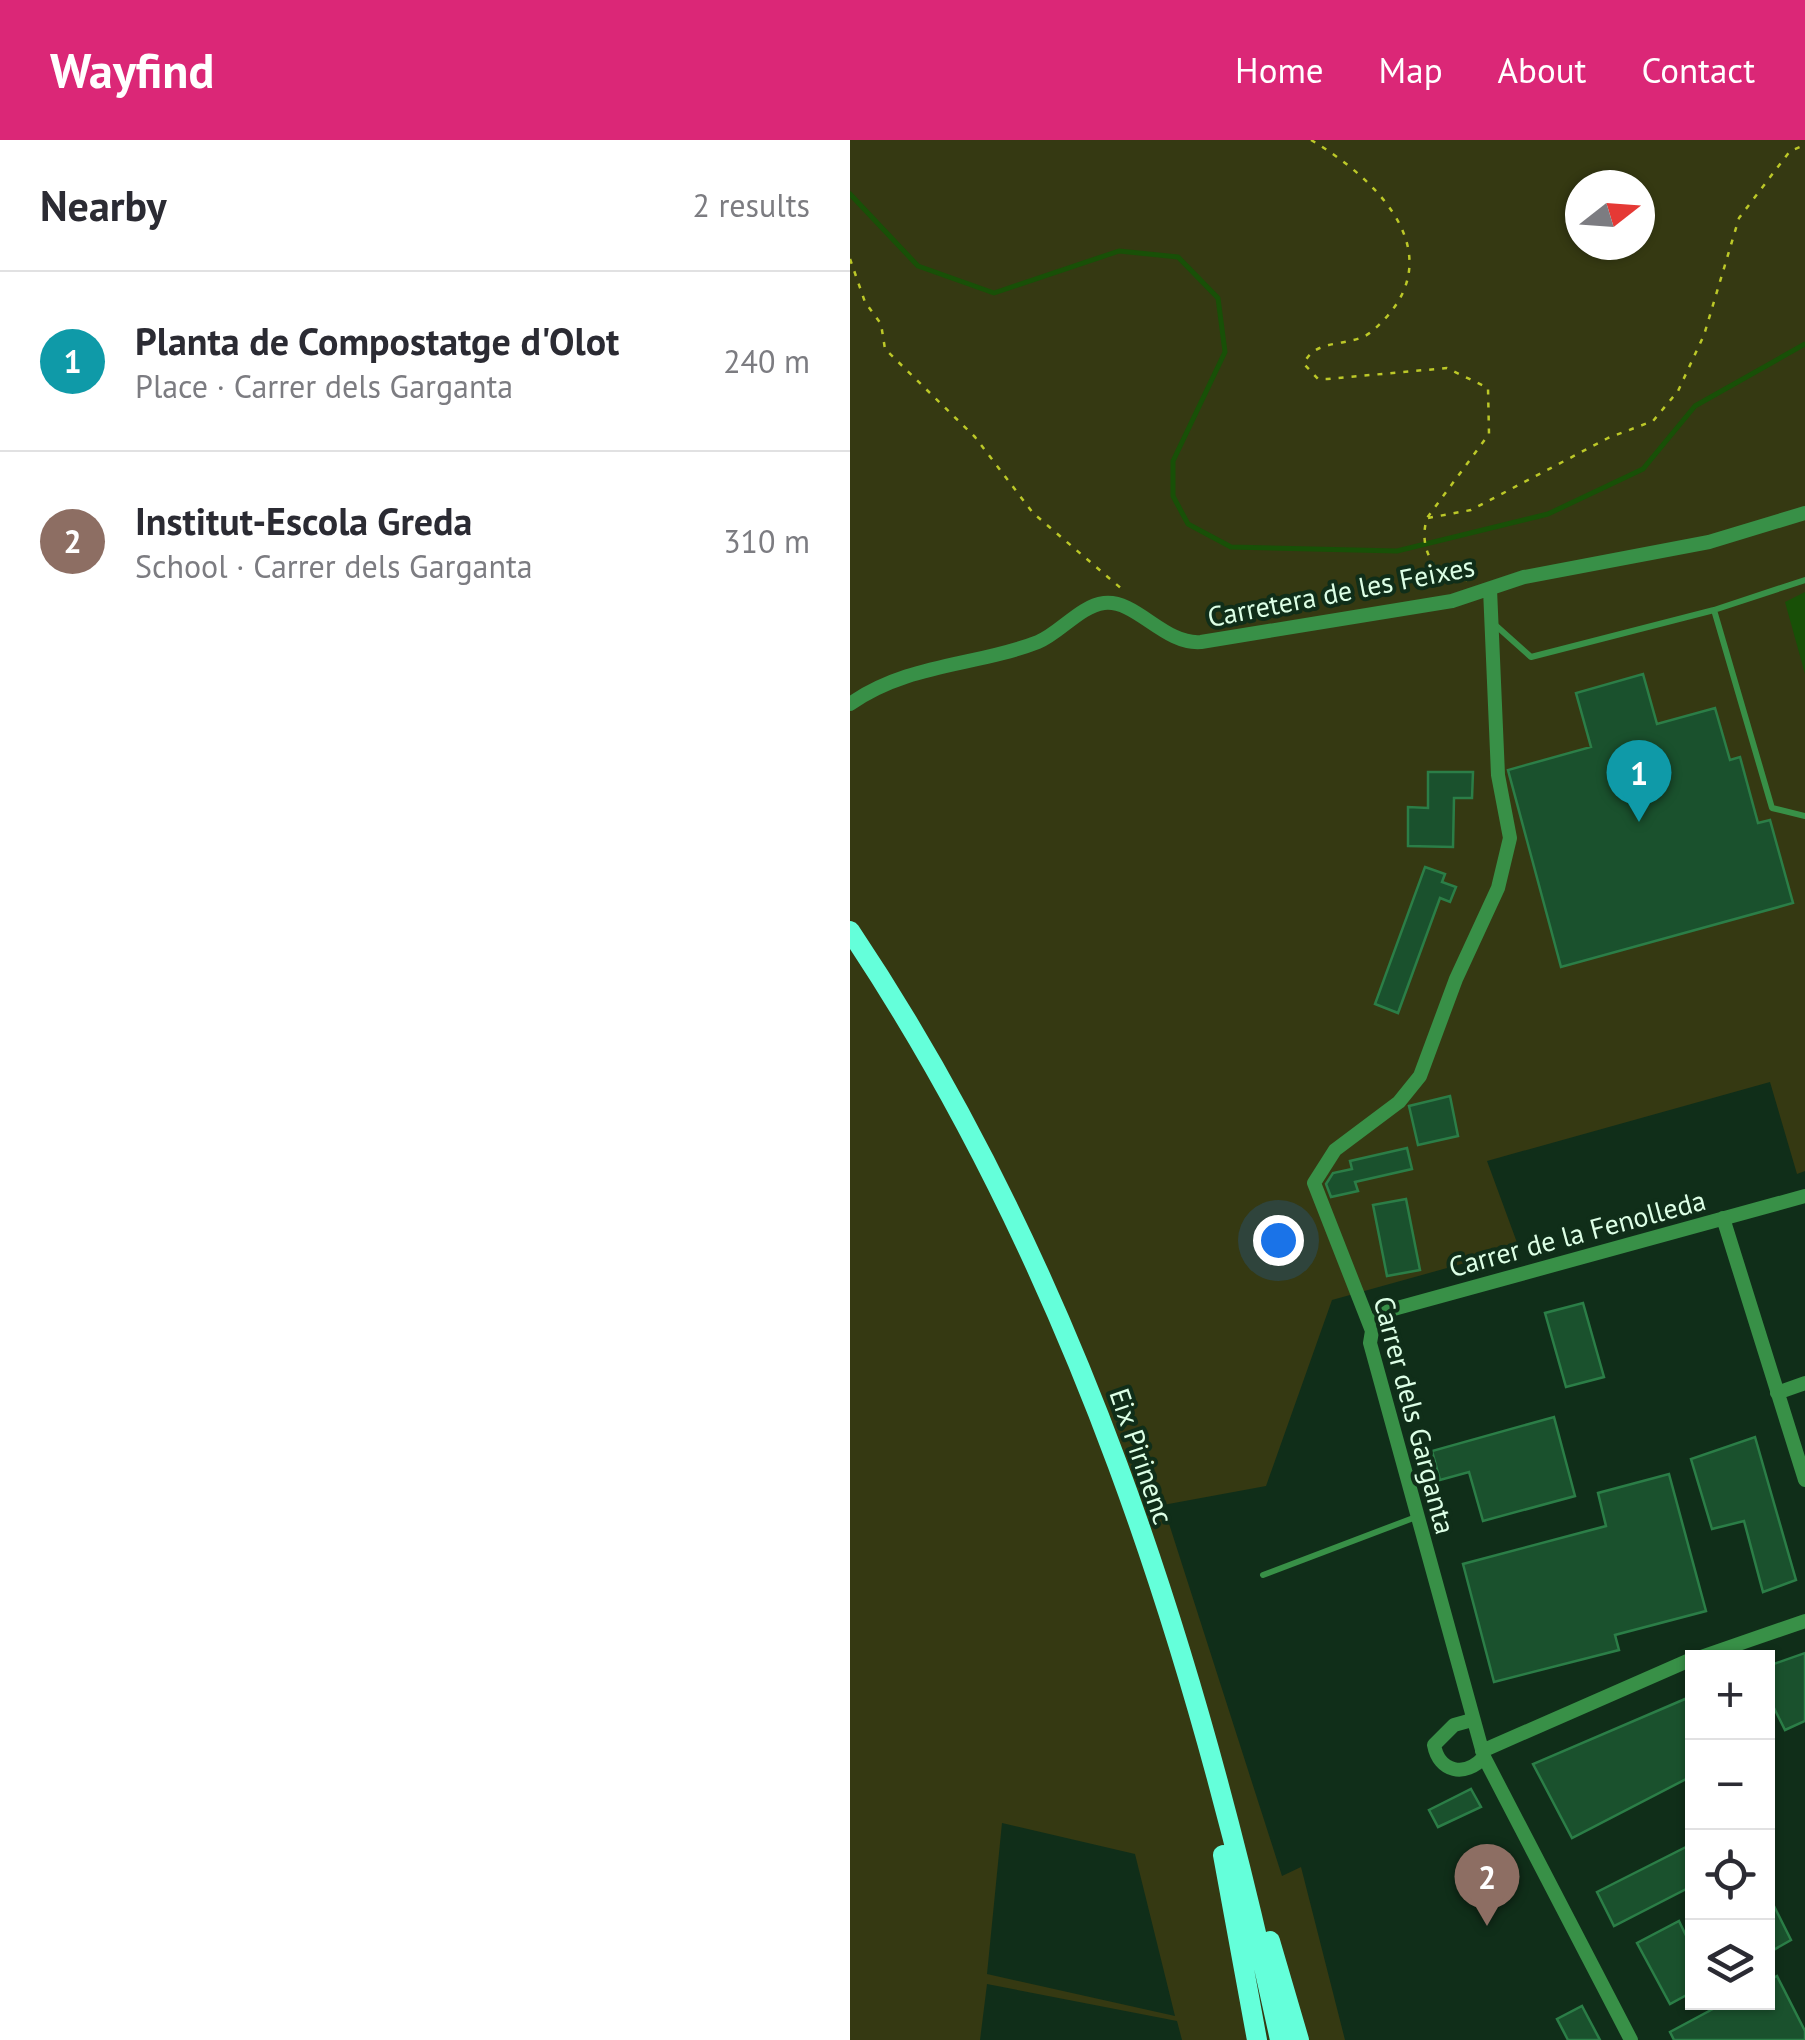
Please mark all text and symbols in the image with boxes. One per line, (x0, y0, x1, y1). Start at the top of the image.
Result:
text: Wayfind (50, 39, 214, 101)
text: Home (1235, 47, 1324, 93)
text: Map (1379, 47, 1443, 93)
text: About (1498, 47, 1586, 93)
text: Contact (1641, 47, 1755, 93)
north arrow (1565, 170, 1655, 260)
text: Nearby (40, 178, 167, 233)
text: 2 results (692, 184, 810, 226)
text: Planta de Compostatge d'Olot (135, 316, 619, 365)
text: 1 (63, 340, 82, 382)
text: 240 m (723, 340, 810, 382)
text: Place · Carrer dels Garganta (135, 365, 513, 407)
text: Institut-Escola Greda (135, 496, 472, 545)
text: 2 (63, 520, 82, 562)
text: 310 m (723, 520, 810, 562)
text: School · Carrer dels Garganta (135, 545, 533, 587)
street label: Carretera de les Feixes (1204, 547, 1478, 635)
pin: 1 (1606, 740, 1672, 822)
street label: Carrer de la Fenolleda (1444, 1181, 1710, 1285)
your location (1253, 1215, 1304, 1266)
street label: Carrer dels Garganta (1365, 1292, 1465, 1538)
street label: Eix Pirinenc (1102, 1383, 1182, 1529)
map controls (1685, 1650, 1775, 2010)
button: + (1685, 1650, 1775, 1740)
button: − (1685, 1740, 1775, 1830)
button: locate (1685, 1830, 1775, 1920)
pin: 2 (1454, 1844, 1520, 1926)
button: layers (1685, 1920, 1775, 2010)

